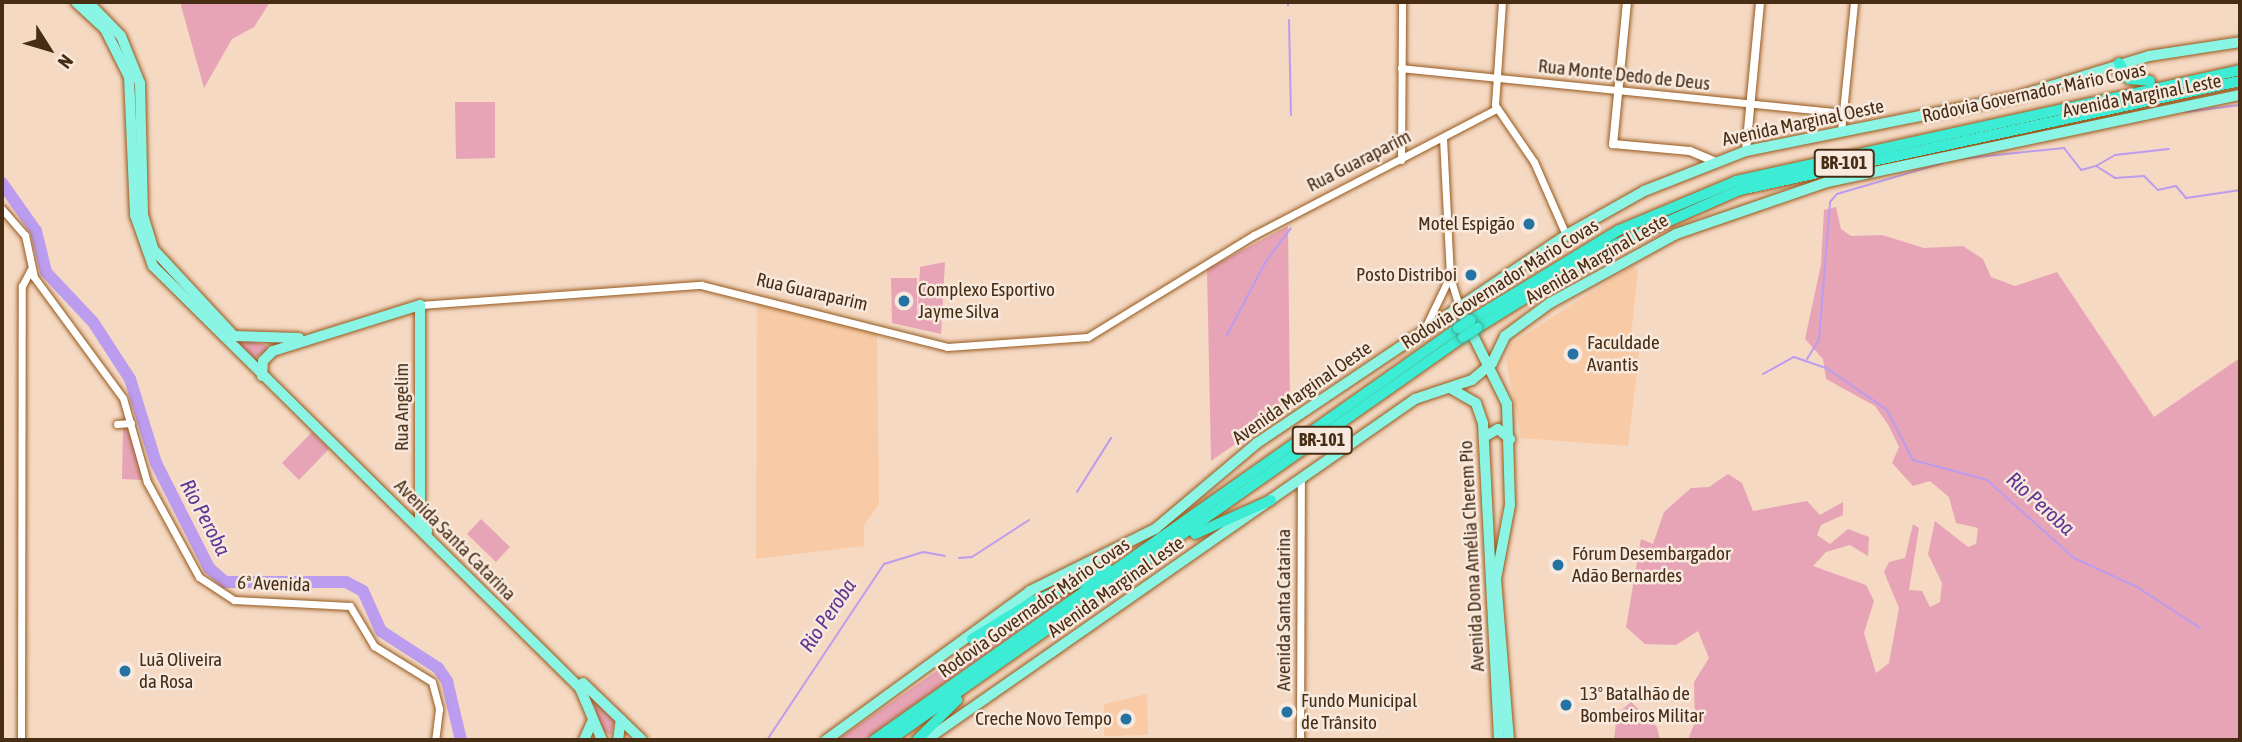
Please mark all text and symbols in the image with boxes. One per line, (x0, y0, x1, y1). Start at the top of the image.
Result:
north arrow (14, 14, 84, 84)
text: N (54, 51, 78, 73)
street label: Rua Monte Dedo de Deus (1537, 55, 1711, 95)
street label: Rodovia Governador Mário Covas (1920, 58, 2148, 128)
street label: Avenida Marginal Leste (2061, 69, 2223, 123)
street label: Avenida Marginal Oeste (1720, 95, 1886, 151)
street label: Rua Guaraparim (1303, 125, 1415, 197)
road number: BR-101 (1812, 148, 1876, 178)
street label: Avenida Marginal Leste (1522, 209, 1672, 309)
place label: Motel Espigão (1418, 213, 1515, 235)
street label: Rodovia Governador Mário Covas (1397, 214, 1603, 354)
marker: Motel Espigão (1521, 216, 1537, 232)
place label: Posto Distriboi (1356, 264, 1457, 286)
marker: Posto Distriboi (1463, 267, 1479, 283)
street label: Rua Guaraparim (754, 268, 870, 316)
place label: Complexo Esportivo Jayme Silva (918, 279, 1055, 323)
marker: Complexo Esportivo Jayme Silva (896, 293, 912, 309)
place label: Faculdade Avantis (1587, 332, 1660, 376)
street label: Avenida Marginal Oeste (1228, 336, 1376, 450)
marker: Faculdade Avantis (1565, 346, 1581, 362)
street label: Rua Angelim (391, 363, 413, 451)
road number: BR-101 (1290, 426, 1354, 454)
street label: Avenida Dona Amélia Cherem Pio (1455, 440, 1489, 672)
water label: Rio Peroba (2002, 466, 2080, 540)
water label: Rio Peroba (175, 475, 237, 559)
street label: Avenida Santa Catarina (390, 475, 520, 605)
street label: Avenida Santa Catarina (1273, 529, 1295, 691)
street label: Avenida Marginal Leste (1044, 531, 1188, 643)
street label: Rodovia Governador Mário Covas (934, 533, 1134, 683)
place label: Fórum Desembargador Adão Bernardes (1572, 543, 1731, 587)
marker: Fórum Desembargador Adão Bernardes (1550, 557, 1566, 573)
street label: 6ª Avenida (237, 571, 311, 597)
water label: Rio Peroba (793, 574, 861, 656)
place label: Luã Oliveira da Rosa (139, 649, 222, 693)
marker: Luã Oliveira da Rosa (117, 663, 133, 679)
place label: 13º Batalhão de Bombeiros Militar (1580, 683, 1704, 727)
place label: Fundo Municipal de Trânsito (1301, 690, 1417, 734)
marker: 13º Batalhão de Bombeiros Militar (1558, 697, 1574, 713)
marker: Fundo Municipal de Trânsito (1279, 704, 1295, 720)
place label: Creche Novo Tempo (975, 708, 1112, 730)
marker: Creche Novo Tempo (1118, 711, 1134, 727)

